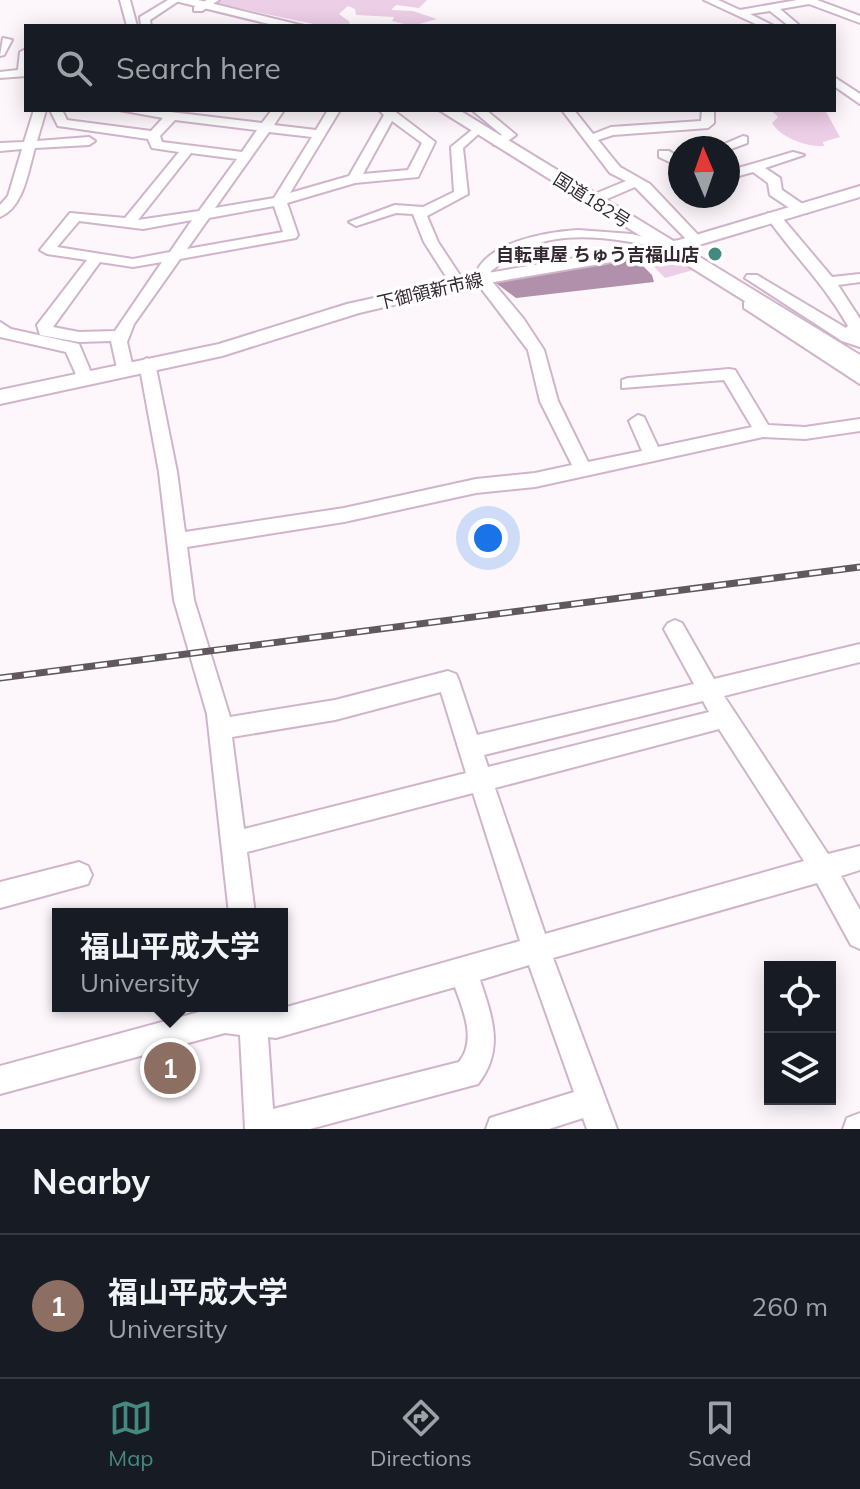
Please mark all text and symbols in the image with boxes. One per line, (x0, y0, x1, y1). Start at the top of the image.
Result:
search box (24, 24, 836, 112)
icon: search (52, 46, 96, 90)
text: Search here (116, 49, 281, 87)
north arrow (668, 136, 740, 208)
street label: 国道182号 (549, 167, 635, 233)
place label: 自転車屋 ちゅう吉福山店 (496, 243, 699, 266)
marker: 自転車屋 ちゅう吉福山店 (706, 245, 724, 263)
street label: 下御領新市線 (375, 268, 485, 314)
your location (468, 518, 508, 558)
popup (52, 908, 288, 1012)
text: 福山平成大学 (80, 927, 260, 965)
map controls (764, 961, 836, 1105)
button: locate (764, 961, 836, 1033)
text: University (80, 966, 200, 999)
button: layers (764, 1033, 836, 1105)
pin: 1 (144, 1038, 196, 1098)
text: Nearby (32, 1160, 150, 1203)
text: 福山平成大学 (108, 1273, 288, 1311)
text: 1 (50, 1290, 66, 1323)
text: 260 m (752, 1290, 828, 1323)
text: University (108, 1312, 228, 1345)
tab: Map (108, 1396, 154, 1472)
tab: Directions (370, 1396, 472, 1472)
tab: Saved (688, 1396, 752, 1472)

